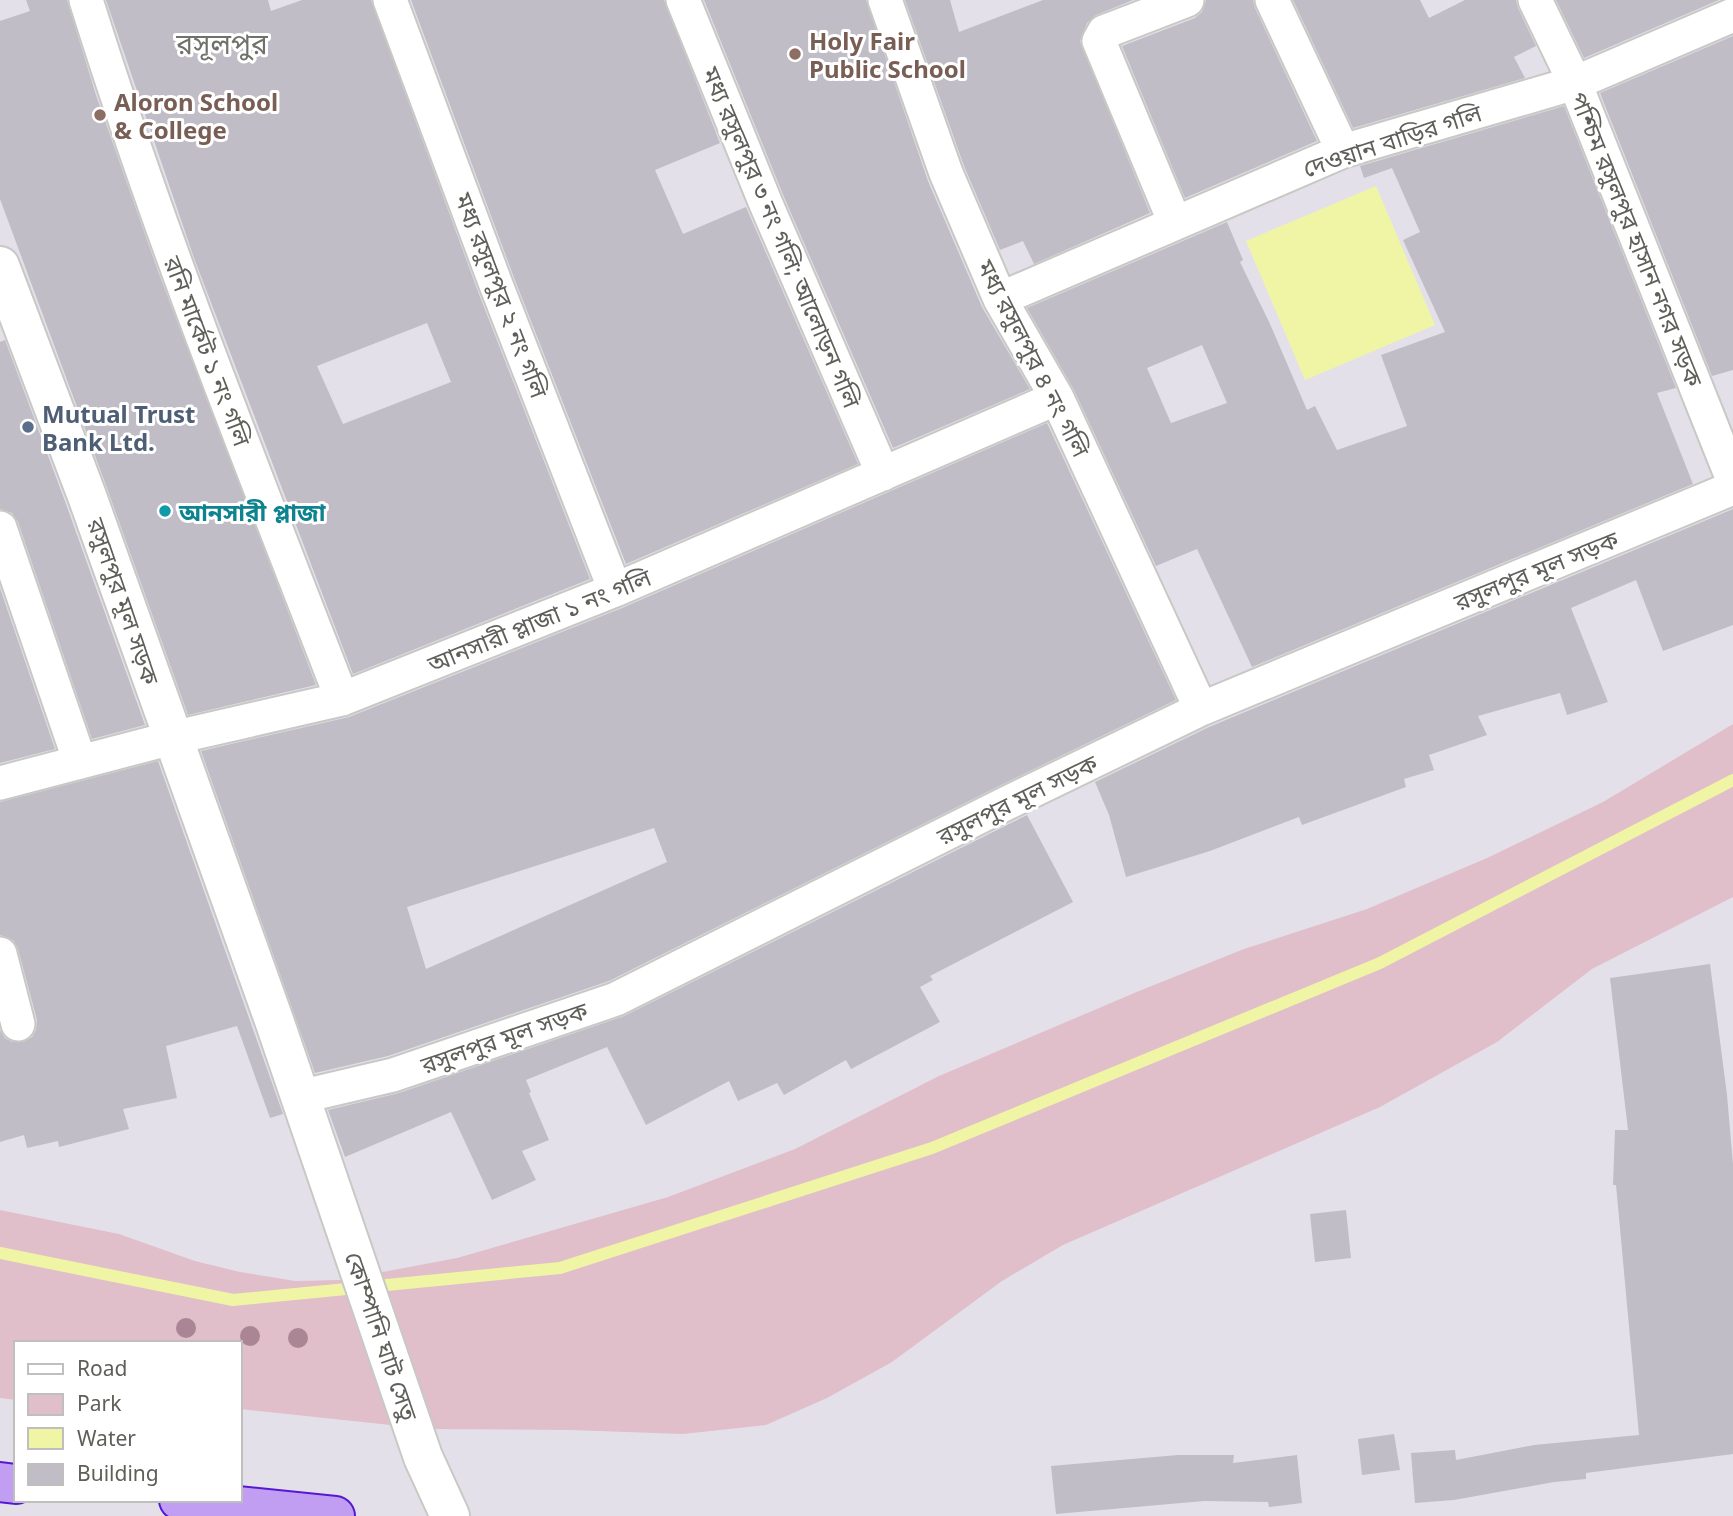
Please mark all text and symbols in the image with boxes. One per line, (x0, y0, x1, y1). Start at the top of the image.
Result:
district label: রসূলপুর (175, 24, 268, 62)
place label: Holy Fair Public School (809, 24, 966, 85)
marker: Holy Fair Public School (787, 46, 803, 62)
street label: মধ্য রসুলপুর ৩ নং গলি; আলোড়ন গলি (695, 60, 869, 413)
place label: Aloron School & College (114, 85, 278, 146)
street label: পশ্চিম রসুলপুর হাসান নগর সড়ক (1563, 87, 1712, 392)
street label: দেওয়ান বাড়ির গলি (1299, 95, 1486, 184)
marker: Aloron School & College (92, 107, 108, 123)
street label: মধ্য রসুলপুর ২ নং গলি (447, 187, 557, 403)
street label: রনি মার্কেট ১ নং গলি (156, 250, 260, 451)
street label: মধ্য রসুলপুর ৪ নং গলি (970, 253, 1098, 463)
place label: Mutual Trust Bank Ltd. (42, 397, 195, 458)
marker: Mutual Trust Bank Ltd. (20, 419, 36, 435)
place label: আনসারী প্লাজা (178, 495, 327, 528)
marker: আনসারী প্লাজা (157, 503, 173, 519)
street label: রসুলপুর মূল সড়ক (80, 512, 168, 689)
street label: রসুলপুর মূল সড়ক (1448, 522, 1624, 618)
street label: আনসারী প্লাজা ১ নং গলি (421, 560, 656, 680)
street label: রসুলপুর মূল সড়ক (930, 746, 1103, 852)
street label: রসুলপুর মূল সড়ক (415, 993, 592, 1081)
street label: কোম্পানি ঘাট সেতু (338, 1247, 427, 1426)
legend (14, 1341, 242, 1502)
text: Road (77, 1354, 127, 1382)
text: Park (77, 1389, 122, 1417)
text: Water (77, 1424, 136, 1452)
text: Building (77, 1459, 159, 1487)

